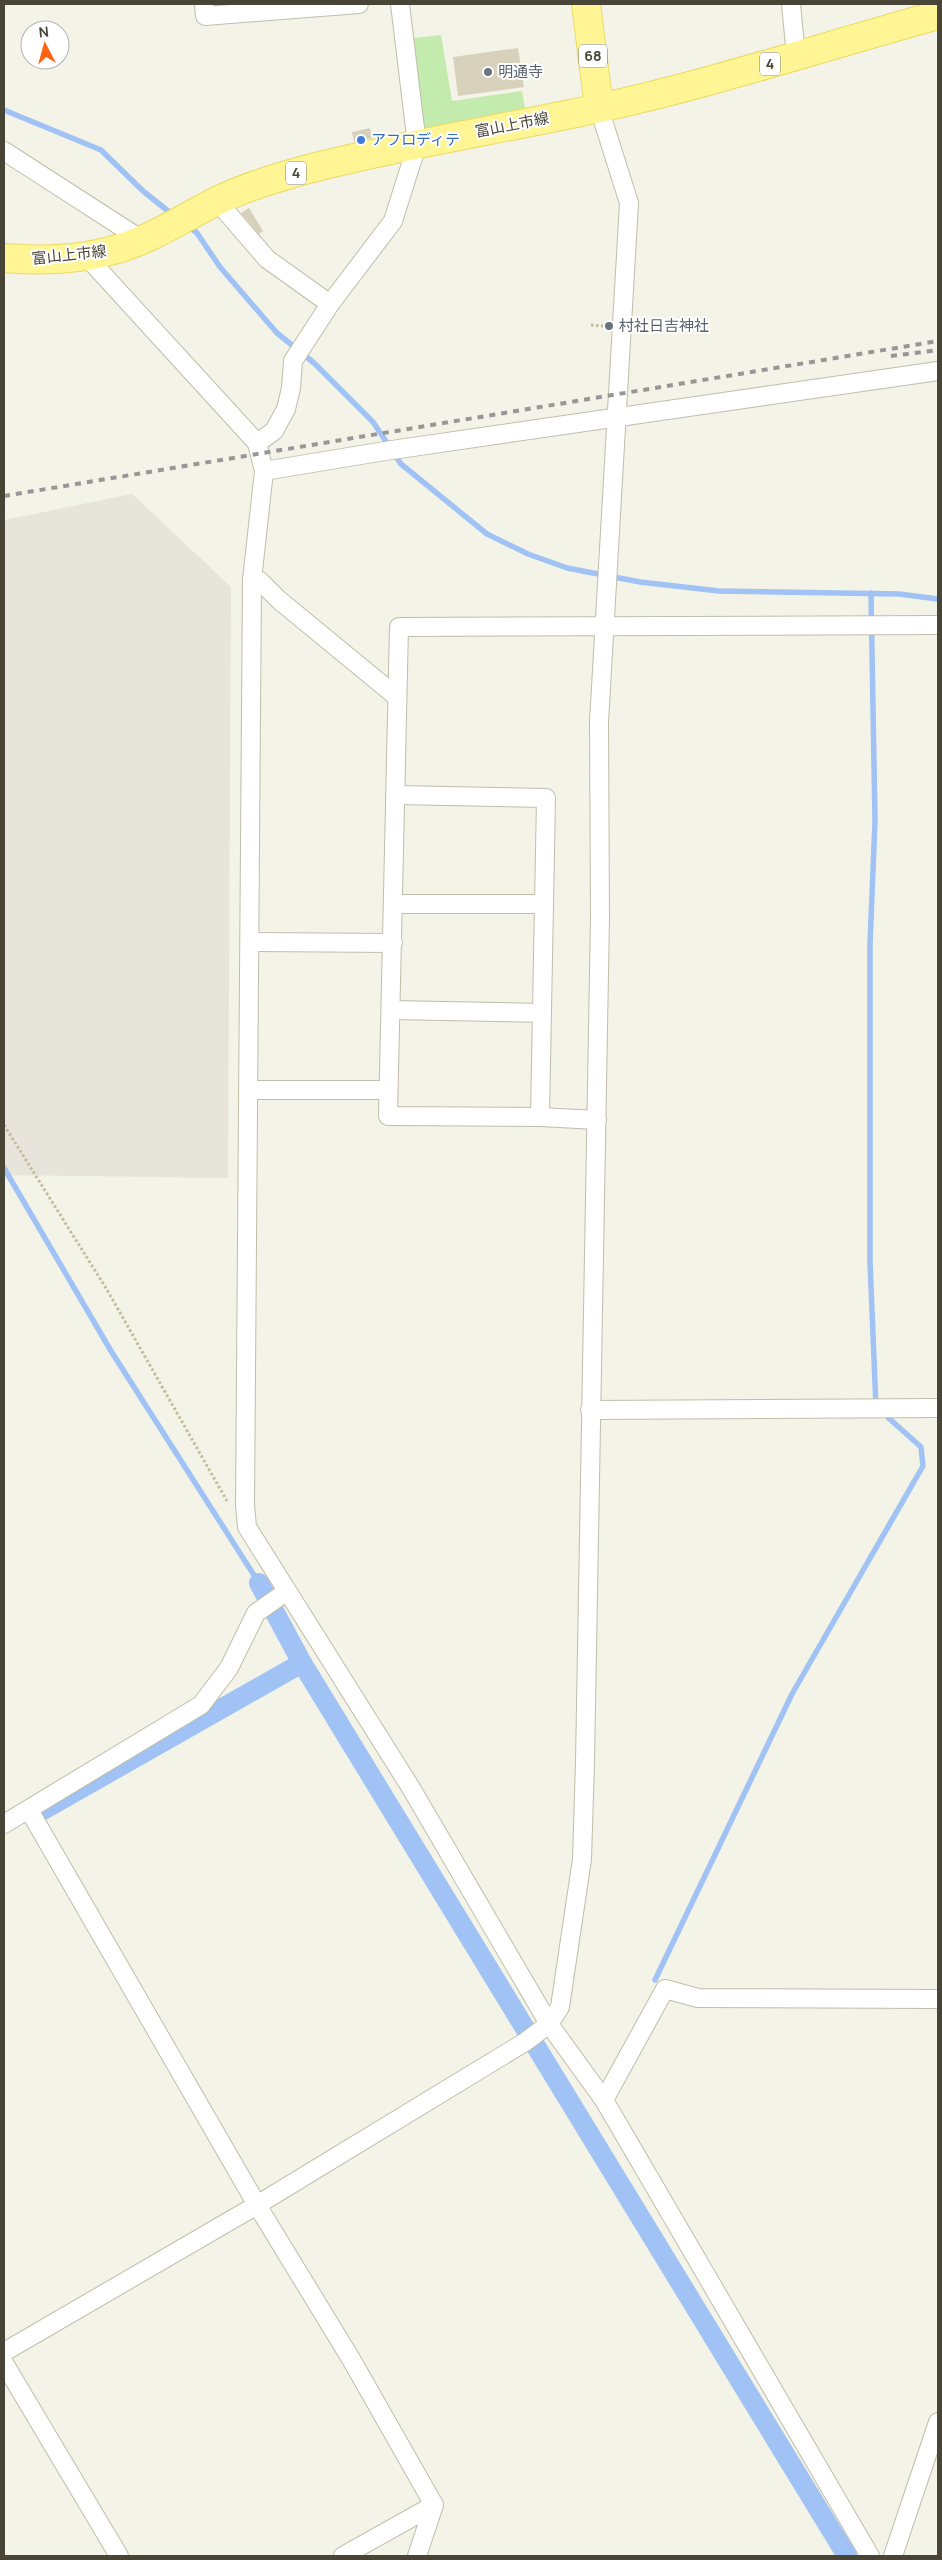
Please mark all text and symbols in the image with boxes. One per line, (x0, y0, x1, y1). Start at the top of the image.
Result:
north arrow (20, 20, 70, 70)
text: N (38, 22, 50, 42)
road number: 68 (579, 44, 607, 68)
road number: 4 (760, 52, 780, 76)
place label: 明通寺 (498, 61, 543, 82)
marker: 明通寺 (482, 66, 494, 78)
street label: 富山上市線 (473, 107, 551, 142)
place label: アフロディテ (371, 129, 460, 150)
marker: アフロディテ (355, 134, 367, 146)
road number: 4 (286, 162, 306, 184)
street label: 富山上市線 (31, 240, 107, 269)
place label: 村社日吉神社 (619, 315, 709, 336)
marker: 村社日吉神社 (603, 320, 615, 332)

